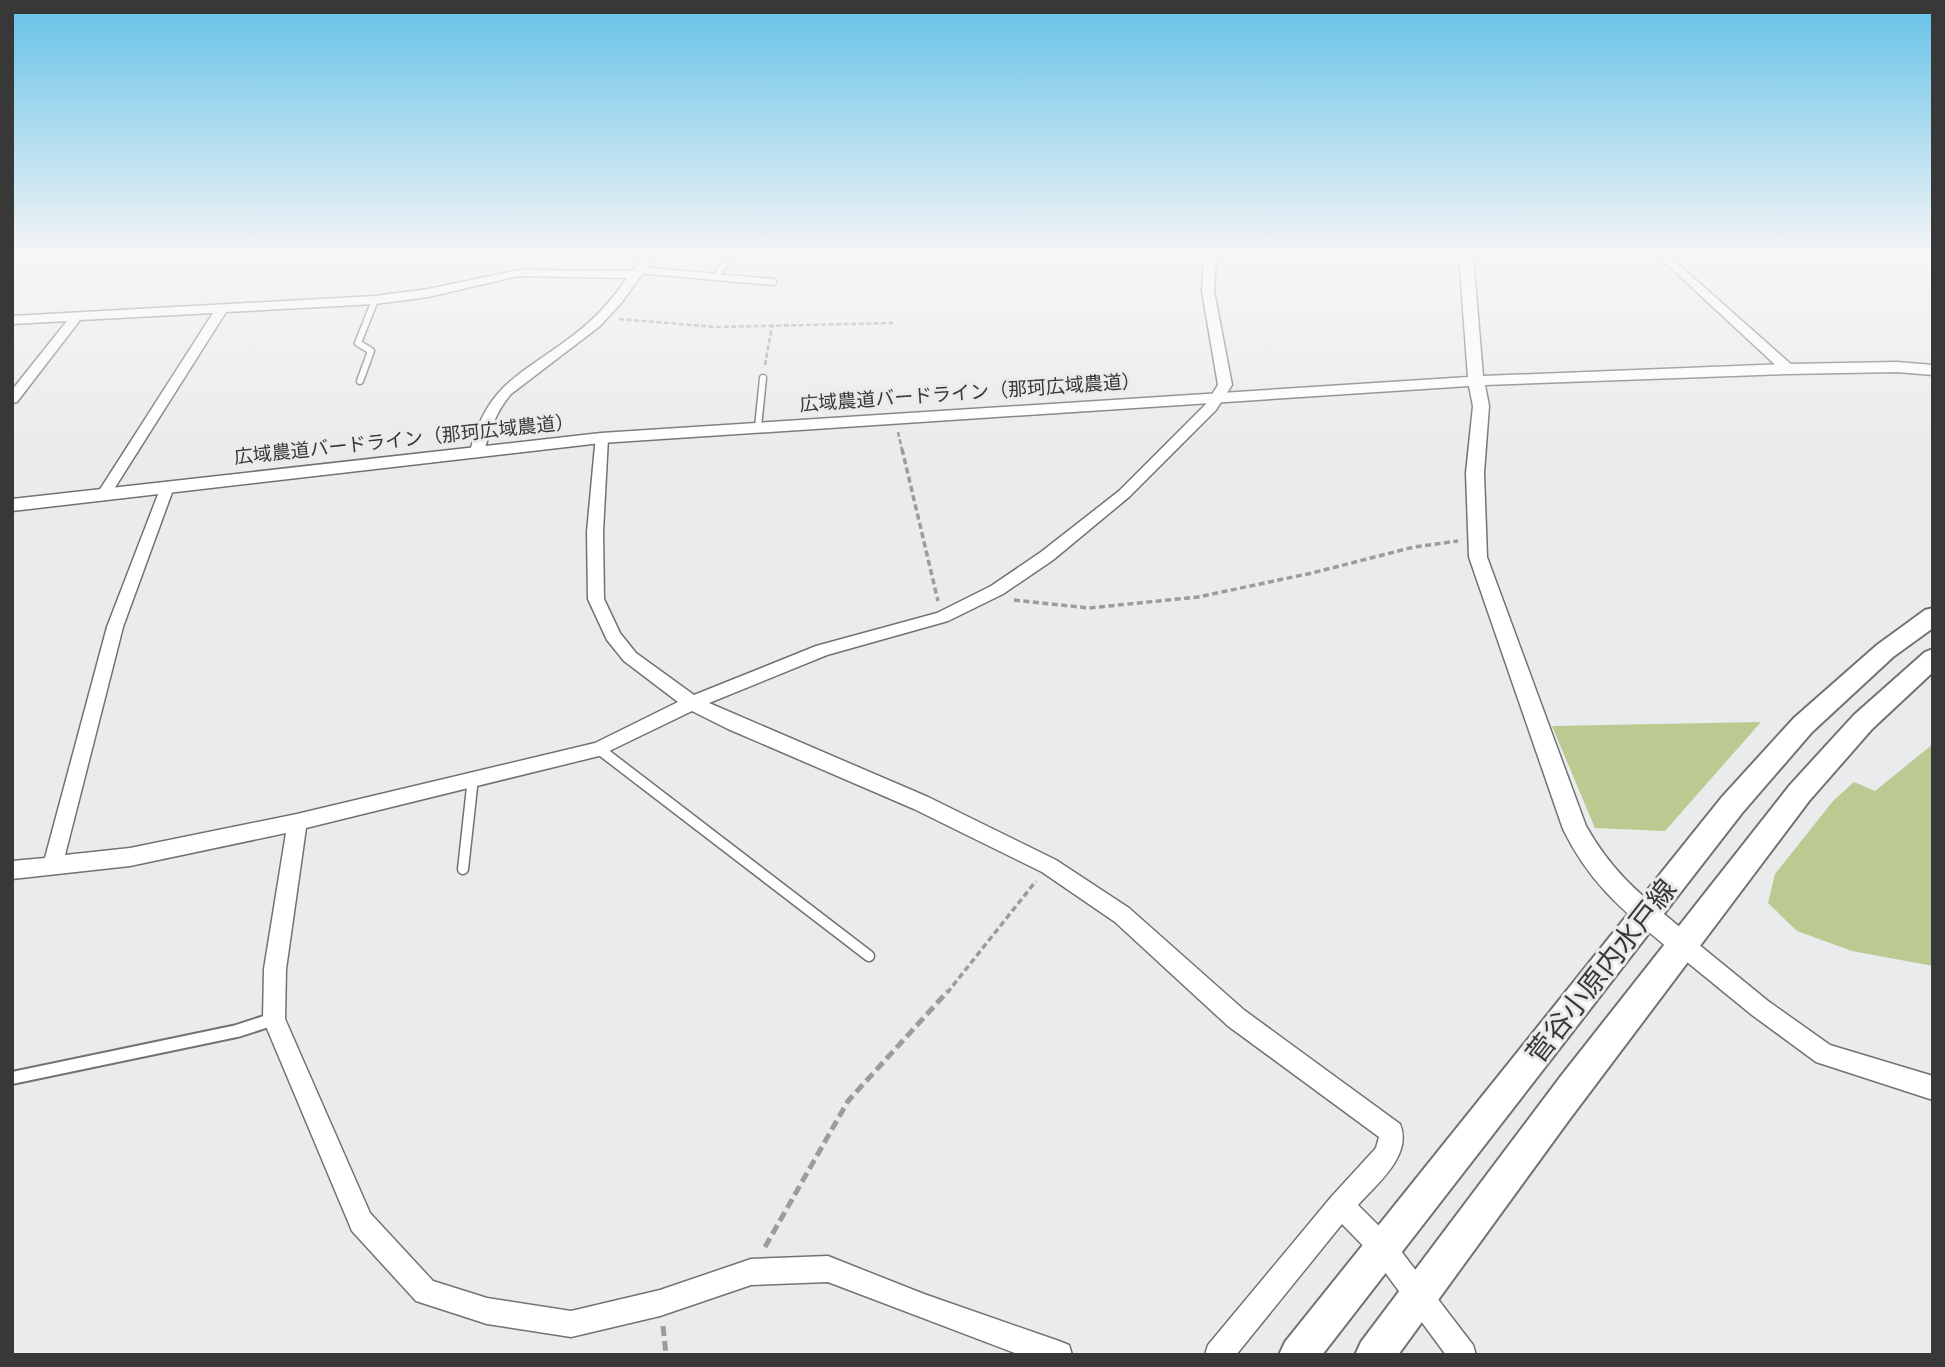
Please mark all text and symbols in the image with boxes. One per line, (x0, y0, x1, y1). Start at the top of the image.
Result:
street label: 広域農道バードライン（那珂広域農道） (799, 367, 1141, 417)
street label: 広域農道バードライン（那珂広域農道） (233, 408, 575, 470)
street label: 菅谷小原内水戸線 (1516, 870, 1684, 1070)

